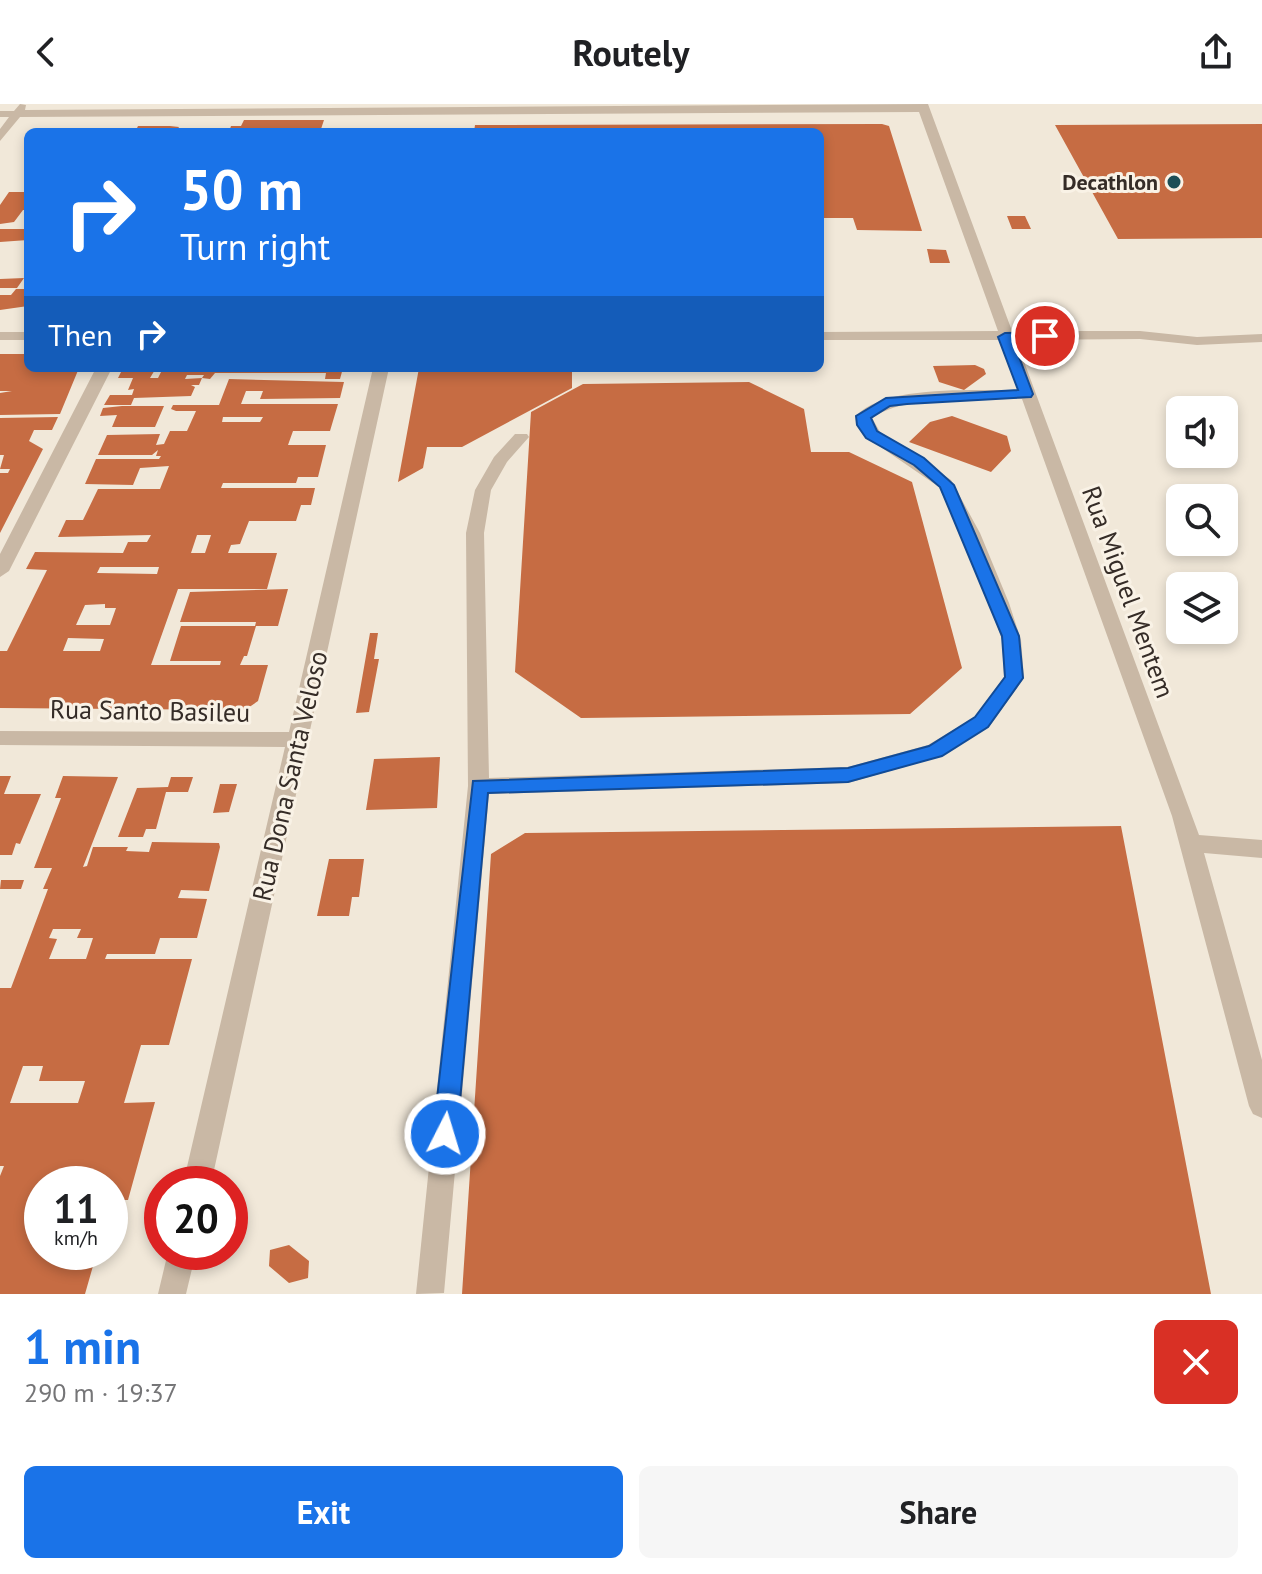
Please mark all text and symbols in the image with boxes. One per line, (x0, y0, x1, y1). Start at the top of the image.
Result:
text: Routely (572, 29, 690, 76)
icon: back (24, 30, 68, 74)
icon: share (1194, 30, 1238, 74)
text: 50 m (180, 153, 303, 225)
icon: right (48, 160, 152, 264)
place label: Decathlon (1062, 168, 1158, 196)
marker: Decathlon (1165, 173, 1183, 191)
text: Turn right (180, 223, 330, 270)
pin (1011, 302, 1079, 370)
icon: right (129, 312, 173, 356)
icon: arrive (1023, 314, 1067, 358)
text: Then (48, 315, 113, 354)
map controls (1166, 396, 1238, 644)
button: sound (1166, 396, 1238, 468)
street label: Rua Miguel Mentem (1075, 481, 1182, 702)
button: search (1166, 484, 1238, 556)
button: layers (1166, 572, 1238, 644)
street label: Rua Dona Santa Veloso (245, 648, 334, 904)
street label: Rua Santo Basileu (50, 692, 250, 729)
position arrow (403, 1092, 487, 1176)
speed limit sign: 20 (144, 1166, 248, 1270)
text: 11 (53, 1182, 99, 1234)
text: km/h (54, 1225, 98, 1251)
text: 1 min (24, 1315, 141, 1377)
button: close (1154, 1320, 1238, 1404)
text: 290 m · 19:37 (24, 1376, 178, 1409)
button: Exit (24, 1466, 623, 1558)
button: Share (639, 1466, 1238, 1558)

